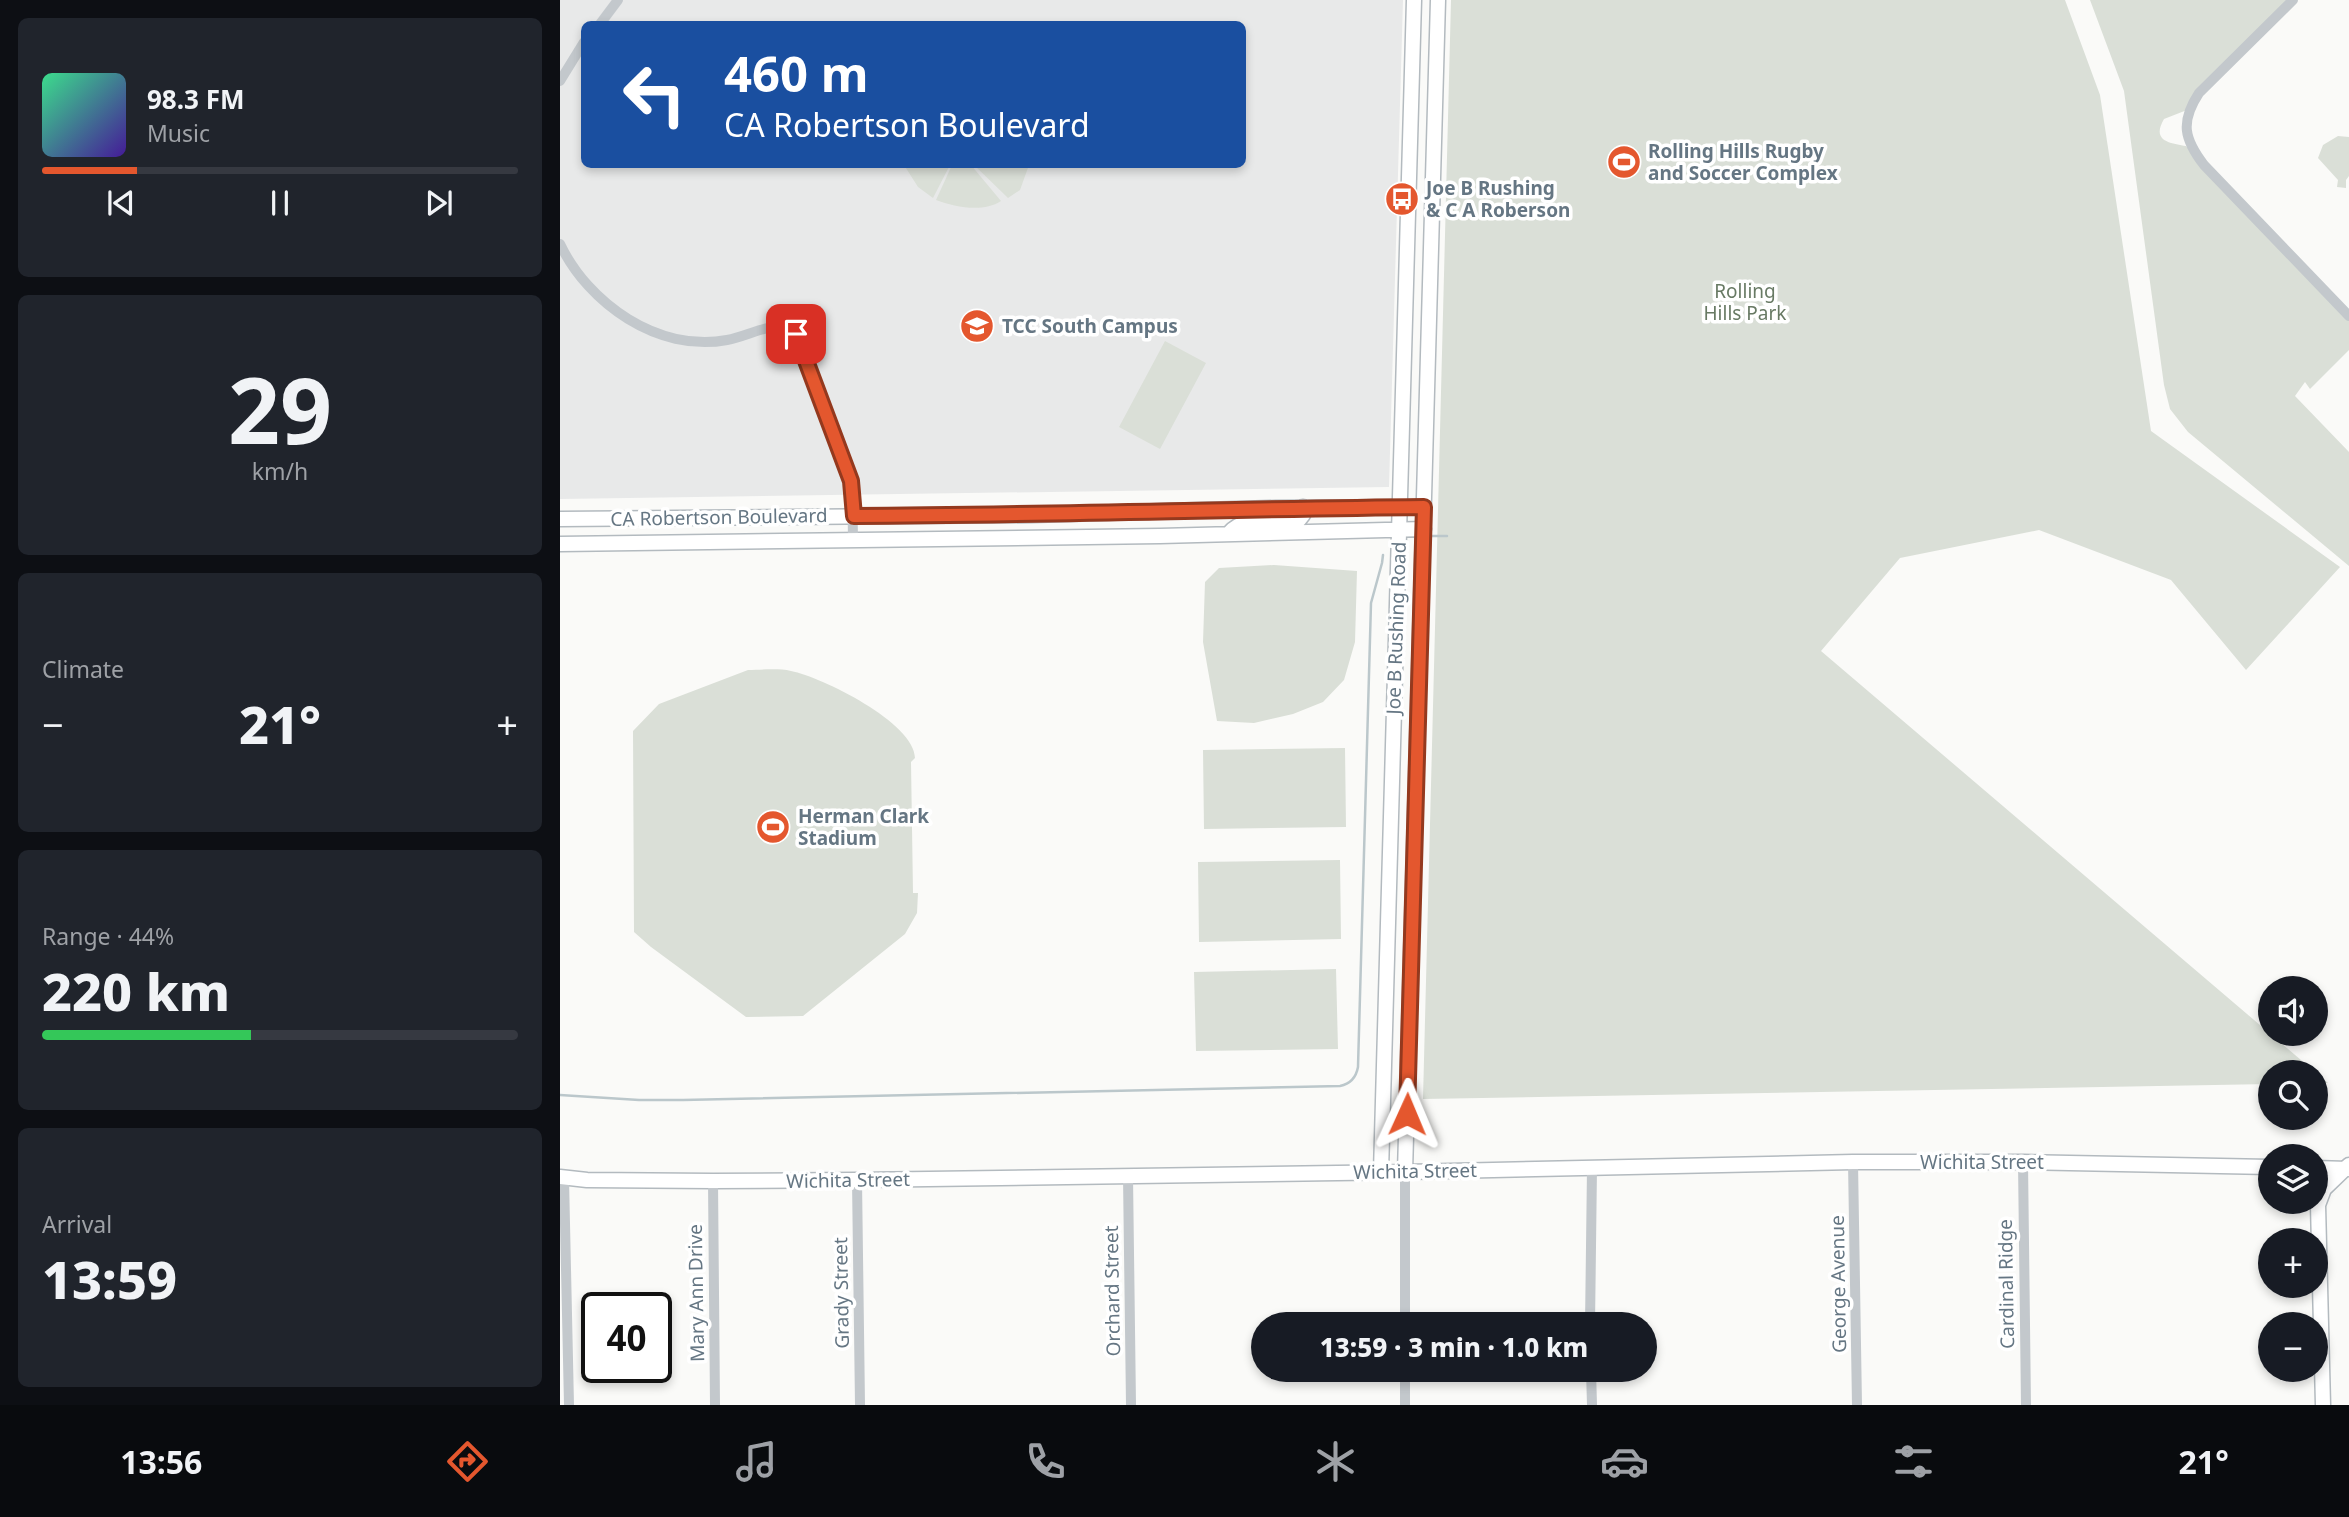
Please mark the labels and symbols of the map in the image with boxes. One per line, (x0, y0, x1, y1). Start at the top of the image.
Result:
place label: Rolling Hills Rugby and Soccer Complex (1648, 138, 1838, 186)
sports icon: Rolling Hills Rugby and Soccer Complex (1605, 143, 1643, 181)
place label: Joe B Rushing & C A Roberson (1424, 175, 1570, 223)
bus stop icon: Joe B Rushing & C A Roberson (1383, 180, 1421, 218)
park label: Rolling Hills Park (1704, 278, 1786, 326)
pin (766, 304, 826, 364)
school or university icon: TCC South Campus (958, 307, 996, 345)
place label: TCC South Campus (1002, 313, 1178, 339)
street label: CA Robertson Boulevard (610, 502, 828, 532)
street label: Joe B Rushing Road (1380, 541, 1412, 717)
place label: Herman Clark Stadium (798, 803, 929, 851)
sports icon: Herman Clark Stadium (754, 808, 792, 846)
position arrow (1370, 1077, 1444, 1151)
street label: Wichita Street (1920, 1149, 2044, 1175)
street label: Wichita Street (1353, 1157, 1477, 1185)
street label: Wichita Street (786, 1166, 910, 1194)
street label: George Avenue (1824, 1215, 1852, 1353)
street label: Cardinal Ridge (1992, 1219, 2020, 1349)
street label: Mary Ann Drive (682, 1224, 710, 1362)
street label: Orchard Street (1098, 1225, 1126, 1357)
street label: Grady Street (827, 1237, 855, 1349)
speed limit sign: 40 (581, 1292, 672, 1383)

